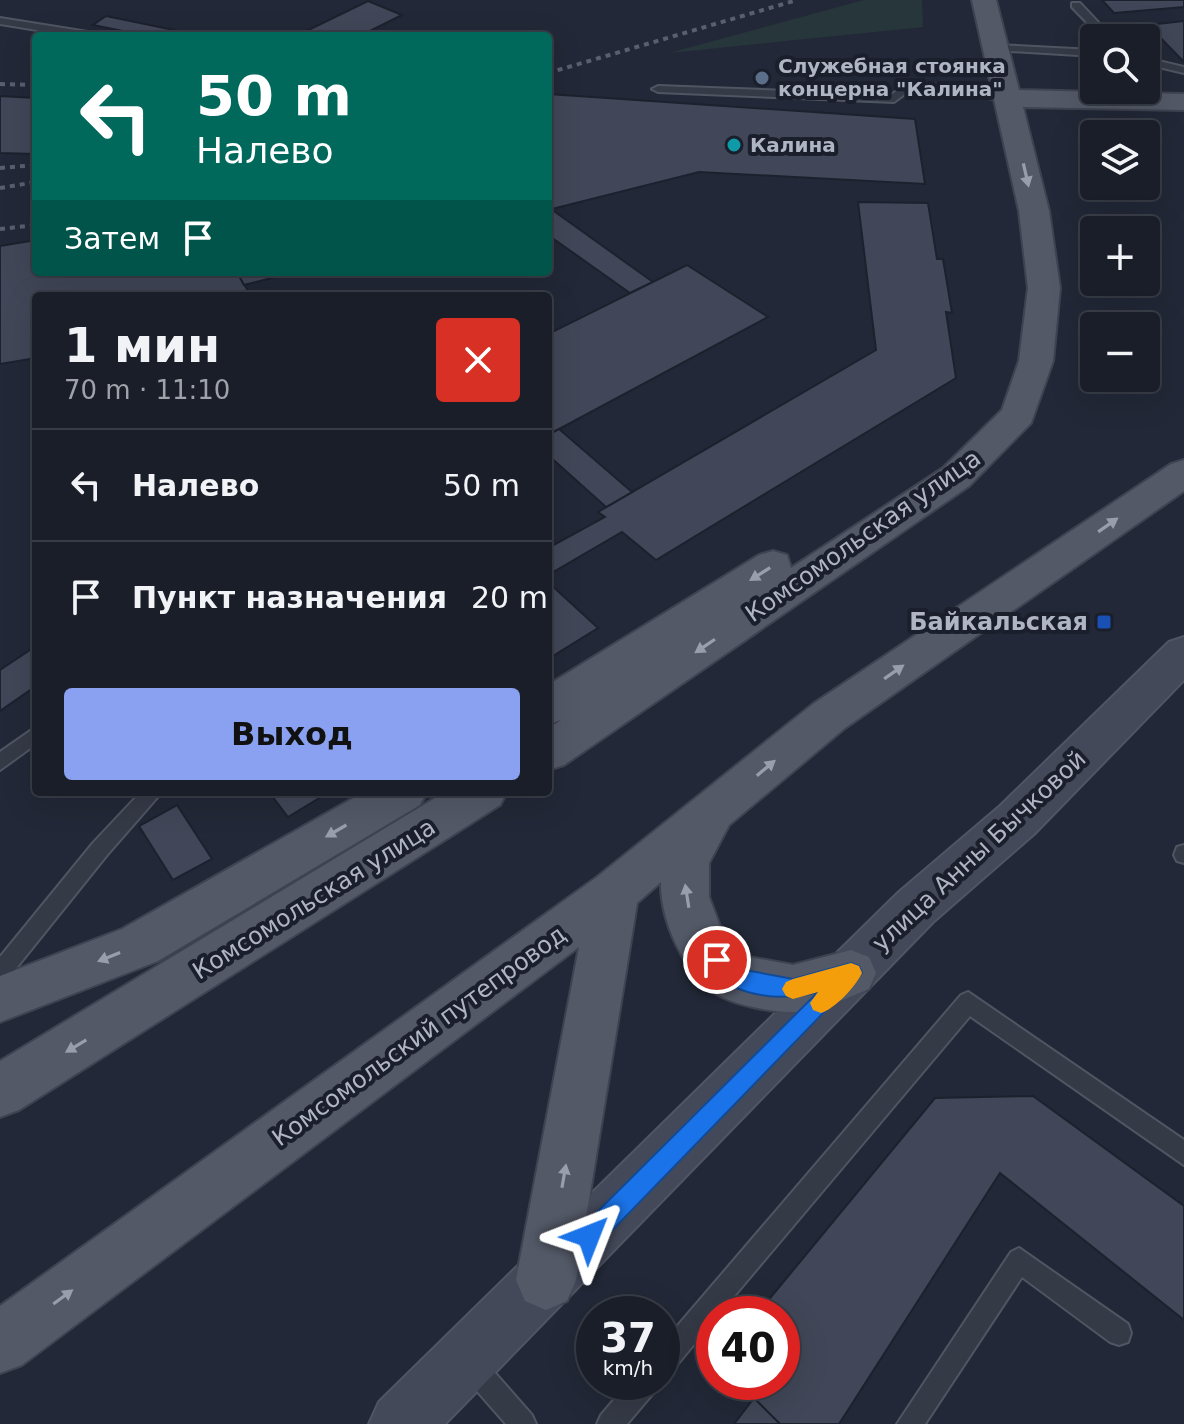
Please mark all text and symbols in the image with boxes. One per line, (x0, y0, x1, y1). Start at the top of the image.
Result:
map controls (1080, 24, 1160, 392)
button: search (1080, 24, 1160, 104)
place label: Служебная стоянка концерна "Калина" (778, 54, 1006, 101)
text: 50 m (196, 63, 352, 128)
icon: left (64, 64, 168, 168)
marker: Служебная стоянка концерна "Калина" (753, 69, 771, 87)
button: layers (1080, 120, 1160, 200)
text: Налево (196, 130, 334, 171)
place label: Калина (750, 133, 836, 157)
marker: Калина (725, 136, 743, 154)
one-way arrow (1020, 162, 1033, 187)
icon: arrive (176, 216, 220, 260)
button: + (1080, 216, 1160, 296)
text: Затем (64, 221, 160, 256)
button: − (1080, 312, 1160, 392)
text: 1 мин (64, 317, 220, 373)
button: close (436, 318, 520, 402)
text: 70 m · 11:10 (64, 375, 230, 405)
street label: Комсомольская улица (740, 444, 986, 628)
icon: left (64, 463, 108, 507)
text: Налево (132, 468, 259, 503)
text: 50 m (443, 468, 520, 503)
one-way arrow (1097, 518, 1118, 533)
one-way arrow (749, 566, 770, 581)
icon: arrive (64, 575, 108, 619)
text: Пункт назначения (132, 580, 447, 615)
text: 20 m (471, 580, 548, 615)
place label: Байкальская (909, 608, 1088, 636)
marker: Байкальская (1095, 613, 1113, 631)
one-way arrow (695, 638, 716, 653)
one-way arrow (883, 665, 904, 680)
button: Выход (64, 688, 520, 780)
street label: улица Анны Бычковой (867, 745, 1091, 957)
one-way arrow (756, 760, 776, 777)
street label: Комсомольская улица (188, 813, 440, 985)
one-way arrow (325, 824, 347, 838)
one-way arrow (680, 883, 693, 908)
street label: Комсомольский путепровод (267, 920, 571, 1152)
pin (683, 926, 751, 994)
icon: arrive (695, 938, 739, 982)
one-way arrow (97, 951, 121, 964)
one-way arrow (65, 1039, 87, 1053)
one-way arrow (559, 1163, 571, 1188)
position arrow (547, 1194, 631, 1278)
one-way arrow (52, 1289, 74, 1305)
speed limit sign: 40 (696, 1296, 800, 1400)
text: 37 (600, 1315, 656, 1361)
text: km/h (603, 1356, 653, 1380)

